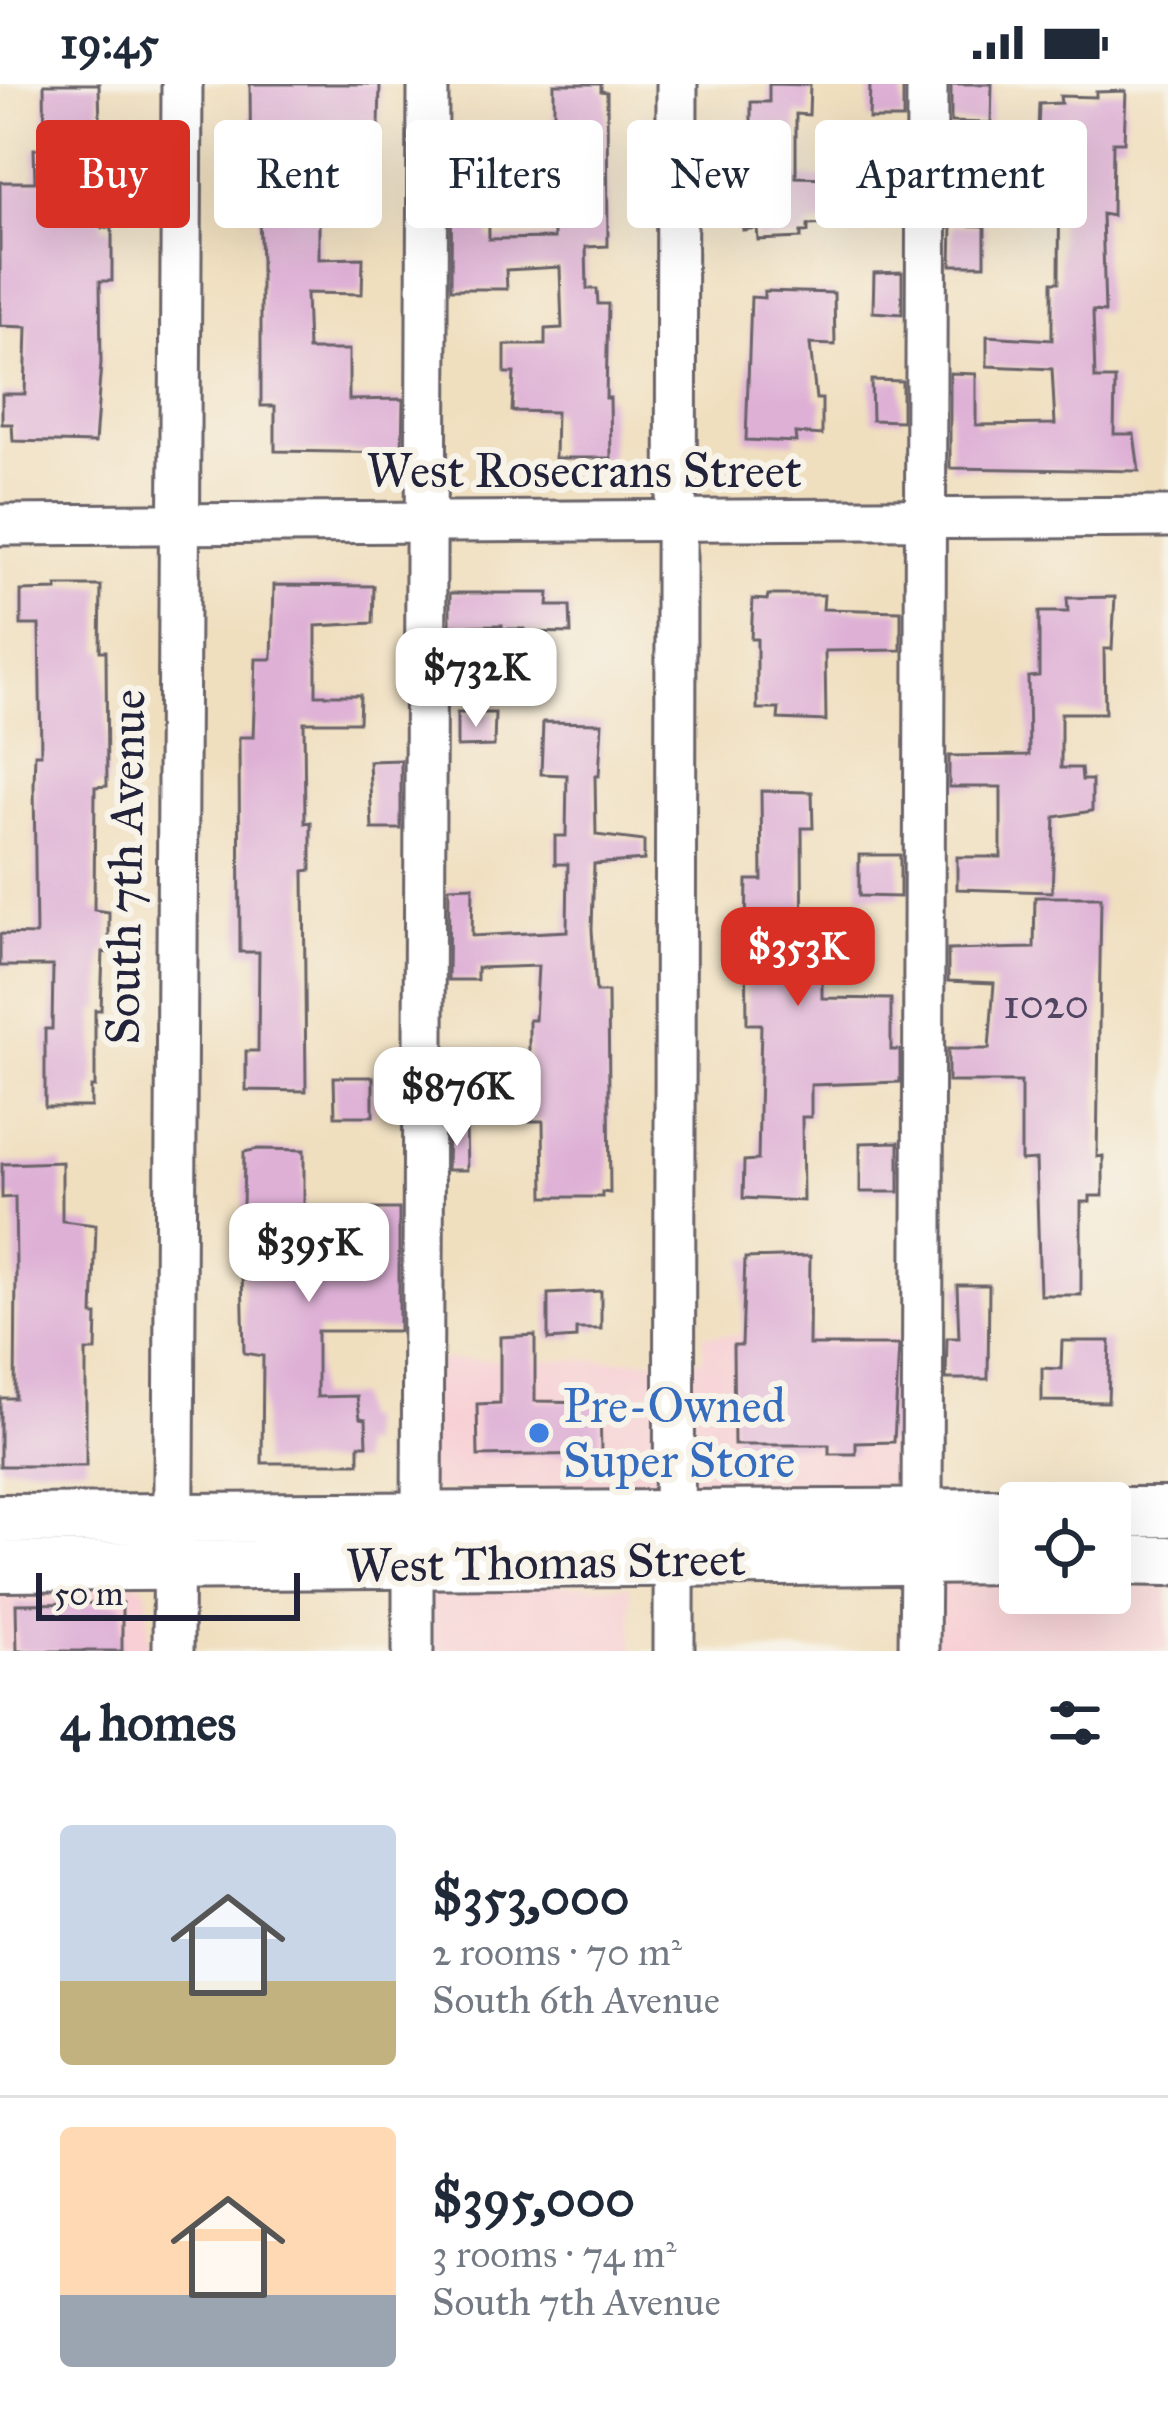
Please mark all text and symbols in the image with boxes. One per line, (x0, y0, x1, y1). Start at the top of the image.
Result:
text: 19:45 (60, 15, 159, 70)
chip: Buy (36, 120, 190, 228)
chip: Rent (214, 120, 382, 228)
chip: Filters (406, 120, 603, 228)
chip: New (627, 120, 791, 228)
chip: Apartment (815, 120, 1087, 228)
street label: West Rosecrans Street (366, 441, 802, 500)
pin: $732K (392, 628, 560, 730)
text: $732K (423, 643, 529, 691)
street label: South 7th Avenue (92, 689, 158, 1045)
pin: $353K (714, 907, 882, 1009)
text: $353K (748, 922, 848, 970)
house number: 1020 (1003, 978, 1089, 1030)
pin: $876K (373, 1047, 541, 1149)
text: $876K (401, 1062, 513, 1110)
pin: $395K (225, 1203, 393, 1305)
text: $395K (256, 1218, 362, 1266)
place label: Pre-Owned Super Store (563, 1376, 795, 1490)
marker: Pre-Owned Super Store (526, 1420, 552, 1446)
map controls (999, 1482, 1131, 1614)
button: locate (999, 1482, 1131, 1614)
street label: West Thomas Street (346, 1529, 746, 1595)
scale bar (36, 1567, 300, 1620)
text: 50 m (54, 1574, 123, 1614)
icon: filters (1042, 1690, 1108, 1756)
text: 4 homes (60, 1692, 236, 1754)
text: $353,000 (432, 1866, 629, 1928)
icon: home (156, 1873, 300, 2017)
text: 2 rooms · 70 m² (432, 1928, 682, 1976)
text: South 6th Avenue (432, 1976, 720, 2024)
text: $395,000 (432, 2168, 635, 2230)
icon: home (156, 2175, 300, 2319)
text: 3 rooms · 74 m² (432, 2230, 677, 2278)
text: South 7th Avenue (432, 2278, 721, 2326)

